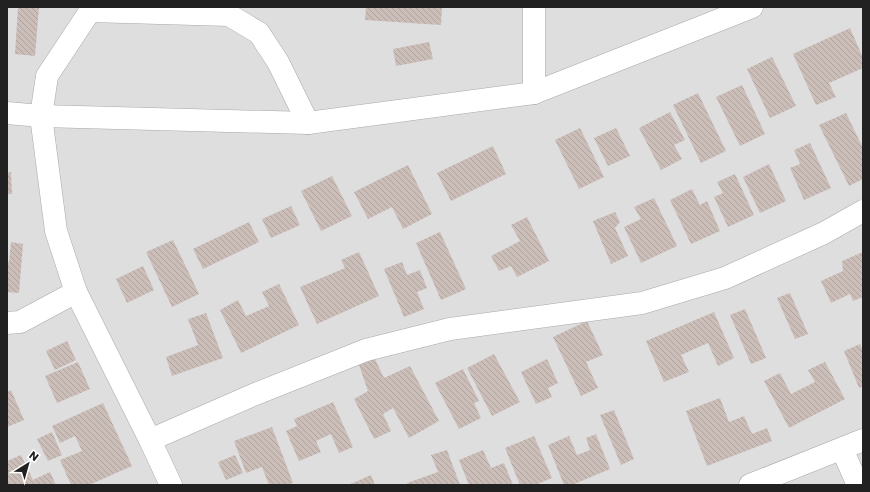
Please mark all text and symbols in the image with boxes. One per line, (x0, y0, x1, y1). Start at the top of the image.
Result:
north arrow (8, 444, 48, 484)
text: N (26, 447, 42, 465)

